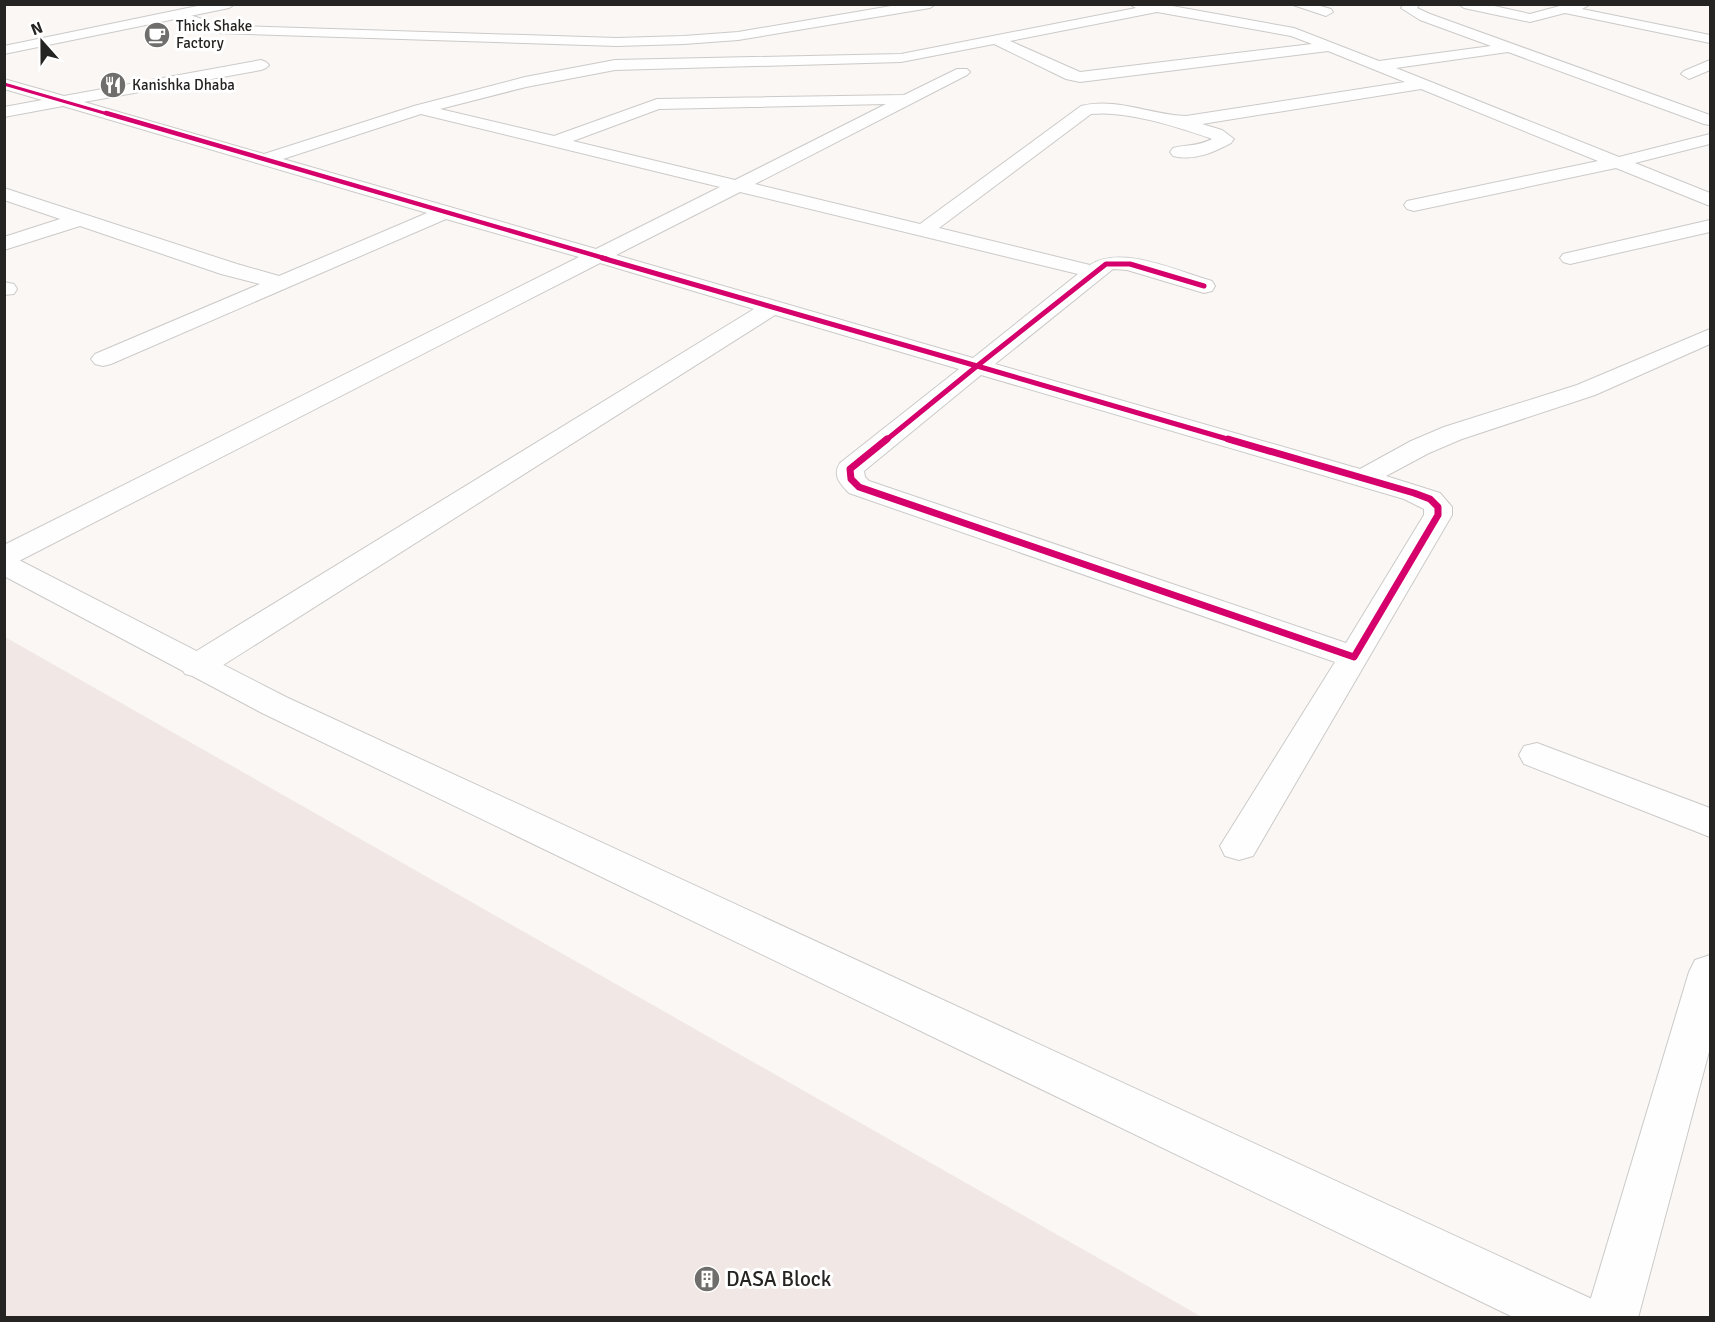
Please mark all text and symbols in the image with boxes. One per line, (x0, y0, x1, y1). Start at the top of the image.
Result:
north arrow (12, 12, 72, 72)
place label: Thick Shake Factory (176, 17, 252, 52)
text: N (28, 18, 46, 40)
cafe icon: Thick Shake Factory (142, 20, 172, 50)
restaurant icon: Kanishka Dhaba (98, 70, 128, 100)
place label: Kanishka Dhaba (132, 76, 235, 94)
building icon: DASA Block (692, 1264, 722, 1294)
place label: DASA Block (726, 1266, 832, 1292)

